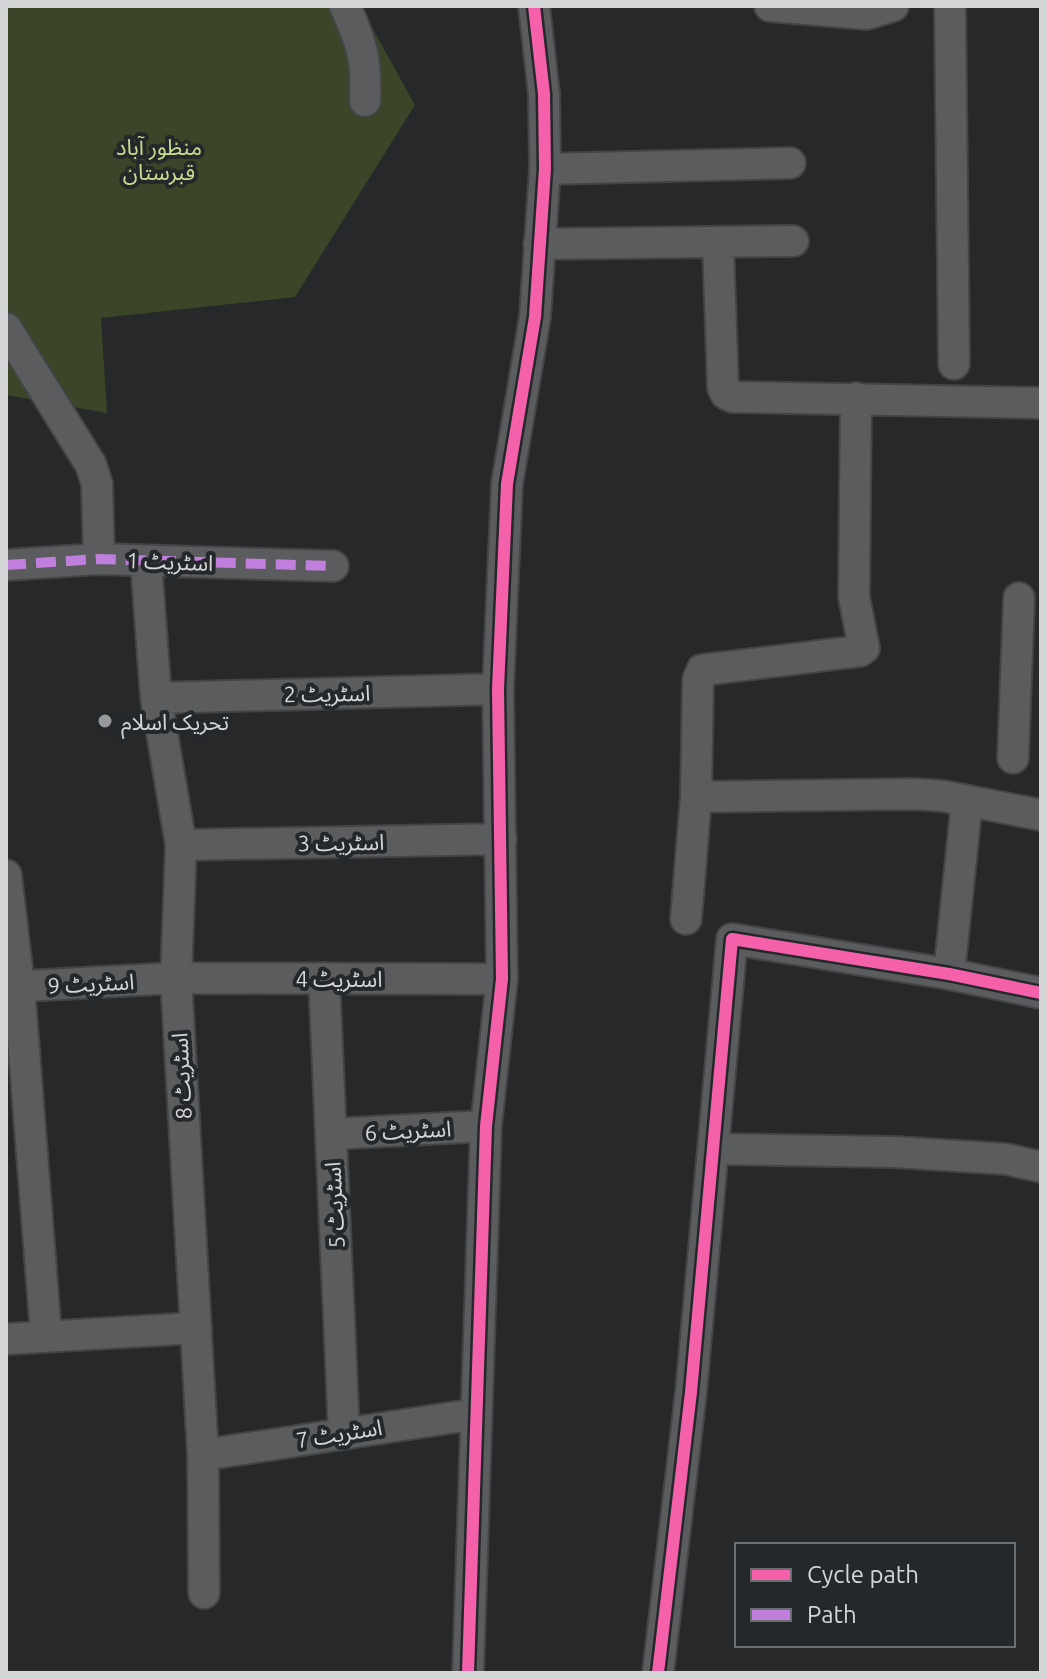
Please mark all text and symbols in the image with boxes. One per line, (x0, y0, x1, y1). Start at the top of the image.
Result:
park label: منظور آباد قبرستان (116, 134, 202, 185)
street label: اسٹریٹ 1 (126, 547, 214, 576)
street label: اسٹریٹ 2 (283, 680, 371, 707)
place label: تحریک اسلام (121, 709, 229, 739)
marker: تحریک اسلام (96, 712, 114, 730)
street label: اسٹریٹ 3 (297, 829, 385, 856)
street label: اسٹریٹ 4 (296, 966, 382, 992)
street label: اسٹریٹ 9 (47, 968, 135, 999)
street label: اسٹریٹ 8 (166, 1032, 197, 1120)
street label: اسٹریٹ 6 (364, 1115, 452, 1146)
street label: اسٹریٹ 5 (319, 1161, 350, 1249)
street label: اسٹریٹ 7 (294, 1414, 384, 1453)
legend (735, 1543, 1015, 1647)
text: Cycle path (807, 1561, 919, 1588)
text: Path (807, 1601, 857, 1628)

